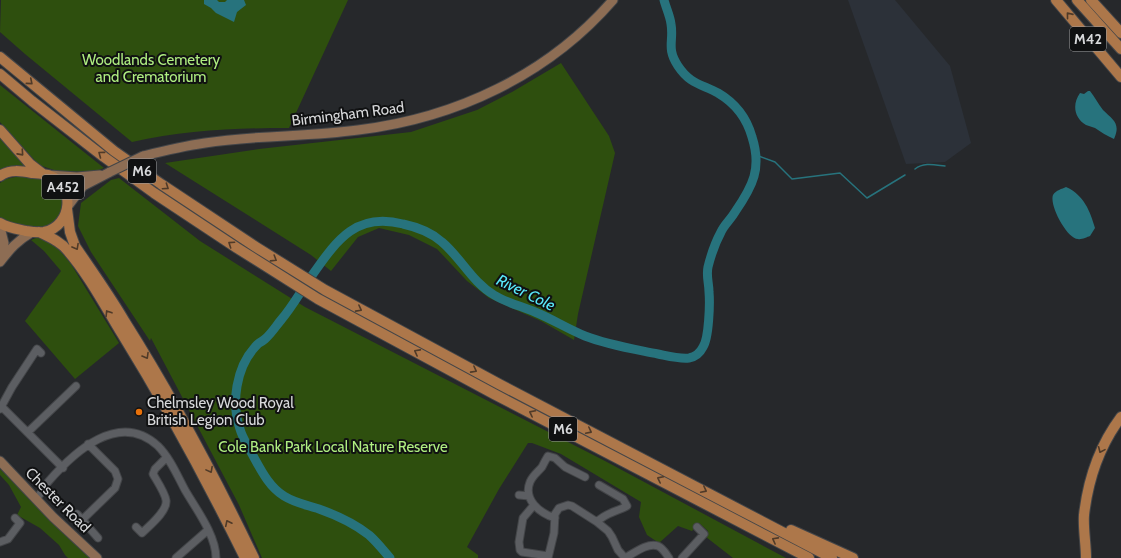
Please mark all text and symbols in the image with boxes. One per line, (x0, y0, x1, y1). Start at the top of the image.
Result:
one-way arrow (1066, 12, 1073, 20)
road number: M42 (1070, 27, 1106, 51)
park label: Woodlands Cemetery and Crematorium (82, 51, 220, 86)
one-way arrow (25, 77, 33, 84)
street label: Birmingham Road (291, 98, 405, 130)
one-way arrow (16, 148, 23, 156)
one-way arrow (98, 152, 105, 159)
road number: M6 (128, 159, 156, 183)
road number: A452 (42, 175, 84, 199)
one-way arrow (162, 182, 169, 190)
one-way arrow (228, 241, 235, 249)
one-way arrow (72, 243, 79, 250)
one-way arrow (270, 254, 277, 261)
water label: River Cole (493, 270, 558, 315)
one-way arrow (355, 304, 362, 311)
one-way arrow (106, 310, 113, 317)
one-way arrow (414, 350, 421, 357)
one-way arrow (141, 352, 148, 359)
one-way arrow (469, 366, 477, 373)
place label: Chelmsley Wood Royal British Legion Club (147, 394, 294, 429)
marker: Chelmsley Wood Royal British Legion Club (134, 407, 144, 417)
one-way arrow (529, 410, 536, 418)
road number: M6 (549, 417, 577, 441)
one-way arrow (585, 426, 592, 433)
park label: Cole Bank Park Local Nature Reserve (218, 438, 448, 456)
one-way arrow (1098, 446, 1106, 454)
street label: Chester Road (22, 464, 94, 536)
one-way arrow (205, 465, 212, 473)
one-way arrow (657, 477, 664, 484)
one-way arrow (700, 486, 707, 493)
one-way arrow (225, 520, 233, 527)
one-way arrow (772, 537, 779, 544)

